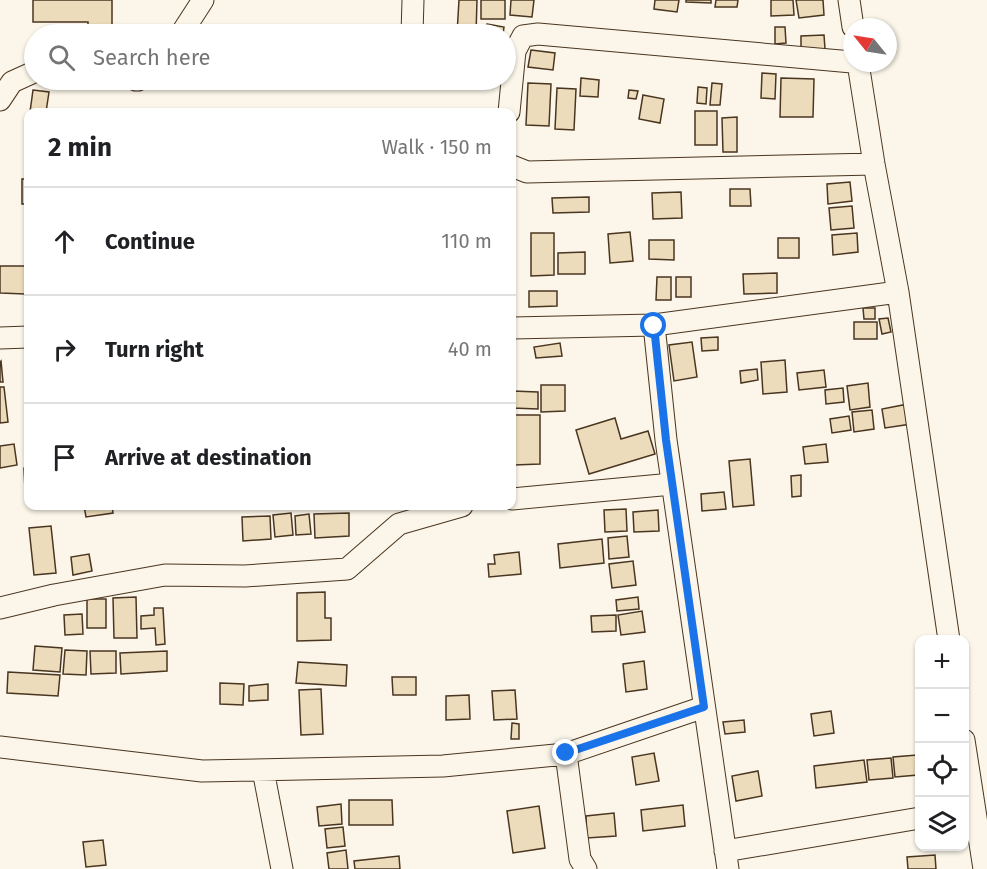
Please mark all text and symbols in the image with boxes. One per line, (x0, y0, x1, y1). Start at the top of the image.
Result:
north arrow (843, 18, 897, 72)
search box (24, 24, 516, 90)
icon: search (45, 41, 78, 74)
text: Search here (93, 44, 211, 71)
text: 2 min (48, 132, 112, 163)
text: Walk · 150 m (382, 135, 492, 159)
icon: ahead (48, 225, 81, 258)
text: Continue (105, 228, 195, 255)
text: 110 m (441, 229, 492, 253)
route start (640, 312, 666, 338)
icon: right (48, 333, 81, 366)
text: Turn right (105, 336, 204, 363)
text: 40 m (448, 337, 492, 361)
icon: arrive (48, 441, 81, 474)
text: Arrive at destination (105, 444, 312, 471)
map controls (915, 635, 969, 851)
button: + (915, 635, 969, 689)
button: − (915, 689, 969, 743)
route end (552, 739, 578, 765)
button: locate (915, 743, 969, 797)
button: layers (915, 797, 969, 851)

